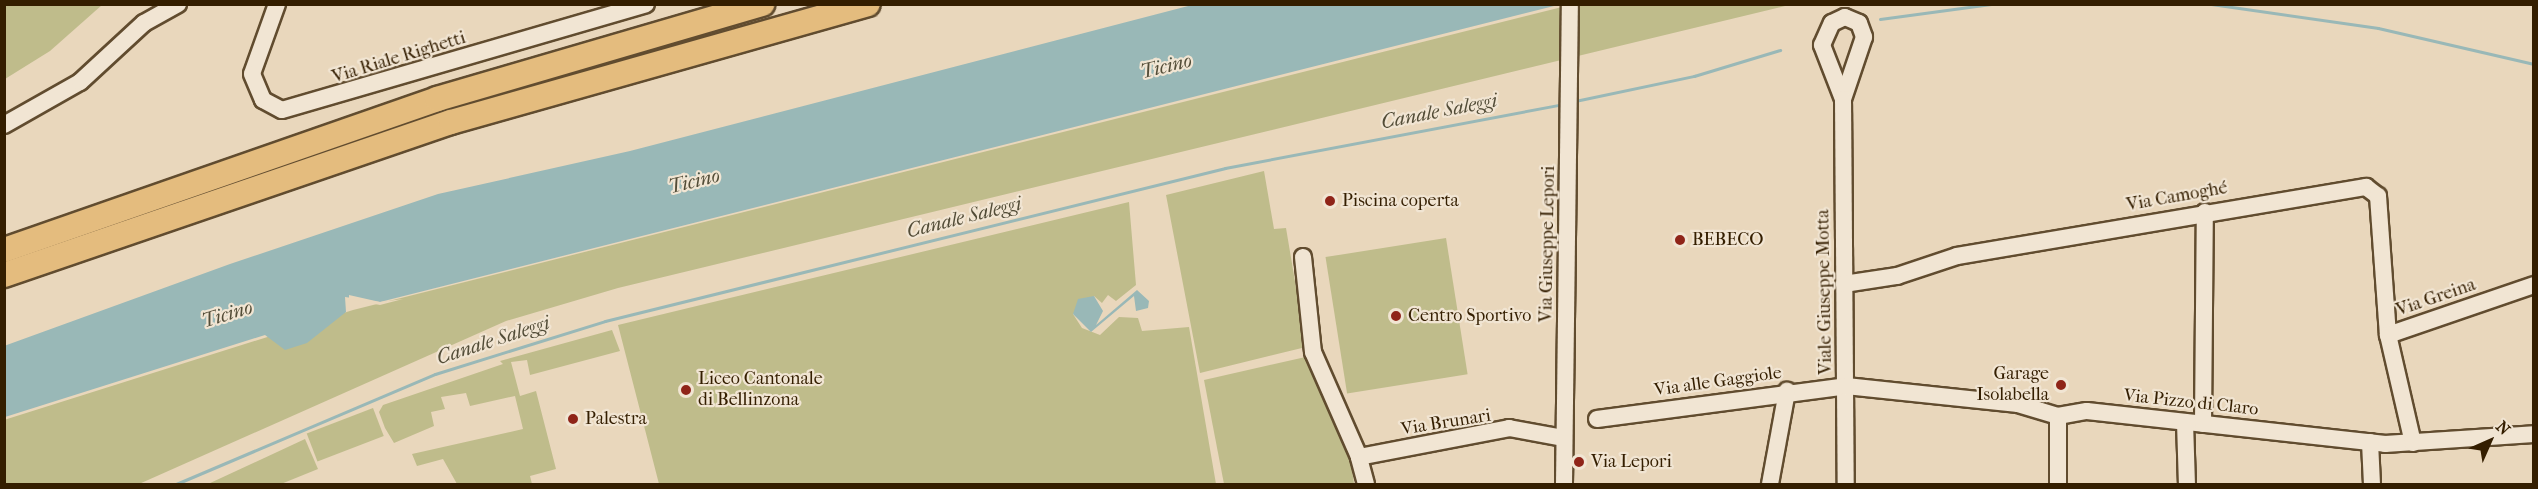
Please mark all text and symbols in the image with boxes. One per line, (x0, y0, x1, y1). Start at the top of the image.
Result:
street label: Via Riale Righetti (330, 27, 468, 89)
water label: Ticino (1138, 48, 1194, 84)
water label: Canale Saleggi (1379, 88, 1499, 134)
water label: Ticino (666, 163, 722, 199)
street label: Via Giuseppe Lepori (1536, 165, 1560, 323)
street label: Via Camoghé (2125, 177, 2229, 217)
place label: Piscina coperta (1342, 190, 1459, 212)
water label: Canale Saleggi (904, 191, 1024, 243)
marker: Piscina coperta (1323, 194, 1337, 208)
street label: Viale Giuseppe Motta (1813, 209, 1837, 375)
place label: BEBECO (1692, 229, 1764, 251)
marker: BEBECO (1673, 233, 1687, 247)
street label: Via Greina (2394, 274, 2478, 322)
water label: Ticino (199, 295, 255, 333)
place label: Centro Sportivo (1408, 305, 1531, 327)
marker: Centro Sportivo (1389, 309, 1403, 323)
water label: Canale Saleggi (433, 310, 553, 370)
street label: Via alle Gaggiole (1653, 362, 1783, 402)
place label: Garage Isolabella (1977, 364, 2049, 406)
place label: Liceo Cantonale di Bellinzona (698, 369, 823, 412)
marker: Garage Isolabella (2054, 378, 2068, 392)
marker: Liceo Cantonale di Bellinzona (679, 383, 693, 397)
street label: Via Pizzo di Claro (2123, 385, 2259, 421)
street label: Via Brunari (1400, 405, 1492, 441)
place label: Palestra (585, 408, 647, 430)
north arrow (2460, 411, 2520, 471)
marker: Palestra (566, 412, 580, 426)
text: N (2492, 417, 2514, 439)
place label: Via Lepori (1591, 451, 1672, 473)
marker: Via Lepori (1572, 455, 1586, 469)

